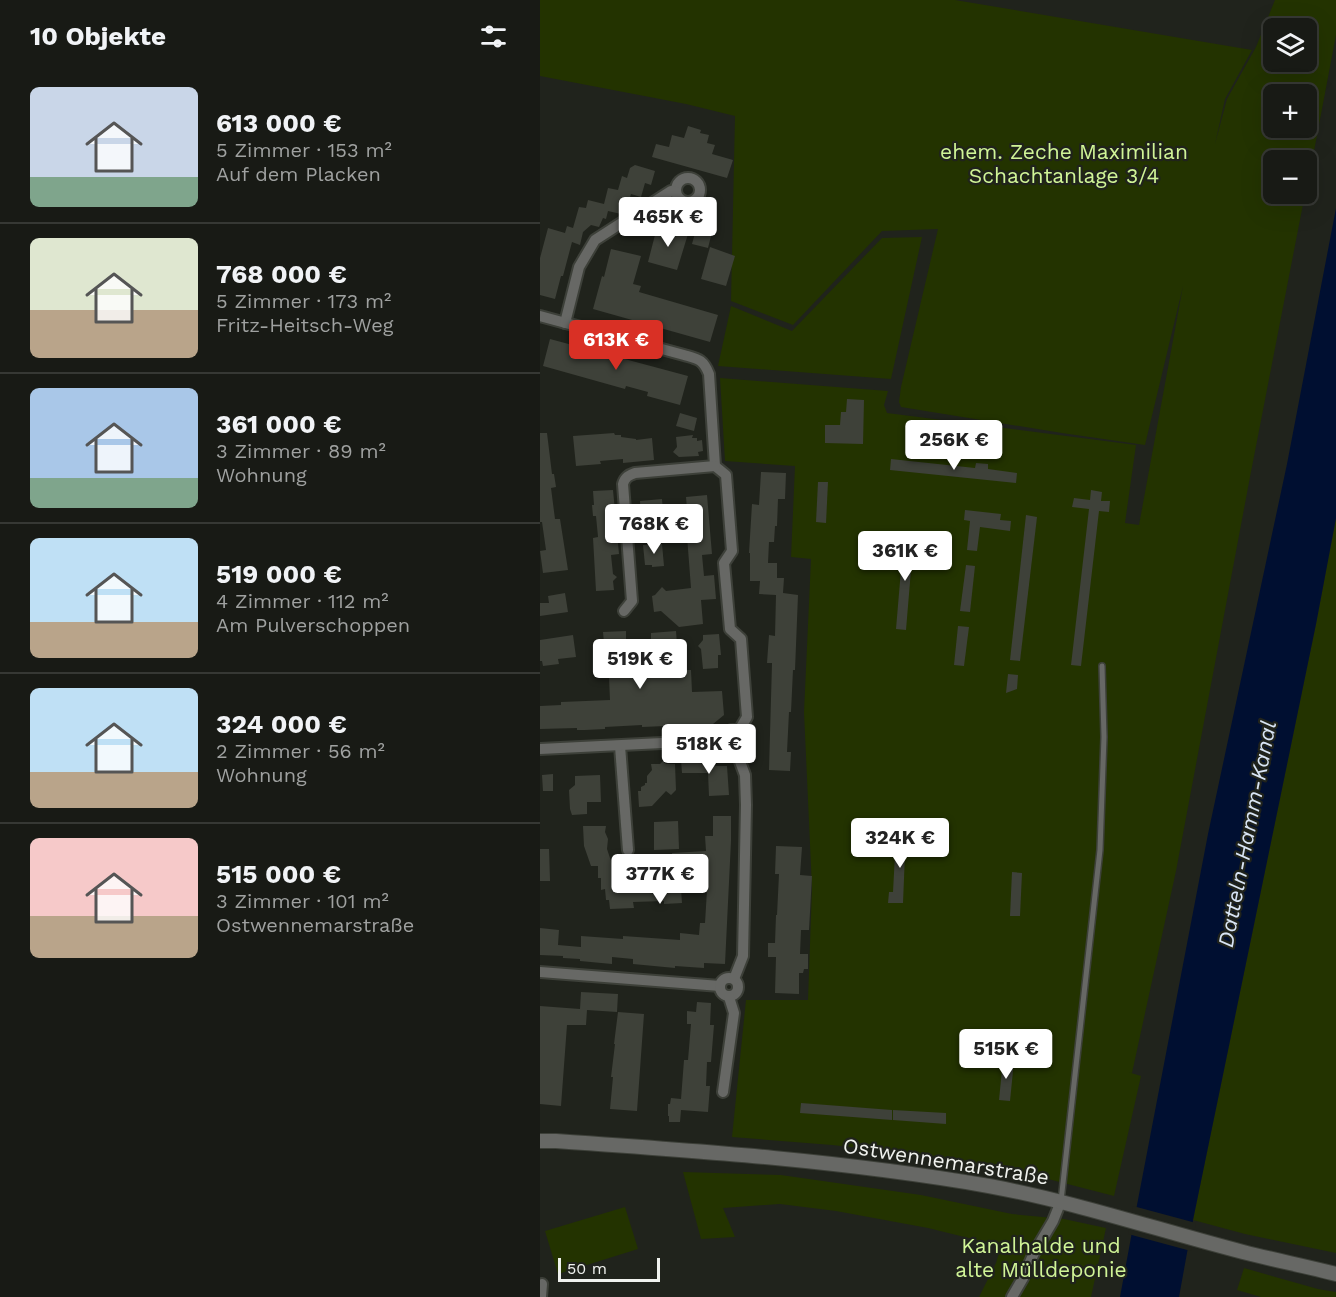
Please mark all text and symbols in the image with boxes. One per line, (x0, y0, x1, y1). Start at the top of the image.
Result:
map controls (1263, 18, 1317, 204)
button: layers (1263, 18, 1317, 72)
icon: filters (477, 20, 510, 53)
text: 10 Objekte (30, 21, 166, 51)
button: + (1263, 84, 1317, 138)
text: 613 000 € (216, 108, 342, 138)
icon: home (78, 111, 150, 183)
text: 5 Zimmer · 153 m² (216, 138, 392, 162)
park label: ehem. Zeche Maximilian Schachtanlage 3/4 (940, 139, 1188, 188)
button: − (1263, 150, 1317, 204)
text: Auf dem Placken (216, 162, 381, 186)
pin: 465K € (619, 197, 717, 248)
text: 465K € (633, 204, 703, 228)
text: 768 000 € (216, 259, 347, 289)
icon: home (78, 262, 150, 334)
text: 5 Zimmer · 173 m² (216, 289, 391, 313)
text: Fritz-Heitsch-Weg (216, 313, 393, 337)
pin: 613K € (567, 320, 665, 371)
text: 613K € (583, 327, 649, 351)
text: 361 000 € (216, 409, 342, 439)
icon: home (78, 412, 150, 484)
pin: 256K € (905, 420, 1003, 471)
text: 256K € (919, 427, 989, 451)
text: 3 Zimmer · 89 m² (216, 439, 386, 463)
text: Wohnung (216, 463, 307, 487)
pin: 768K € (605, 504, 703, 555)
text: 768K € (619, 511, 689, 535)
pin: 361K € (856, 531, 954, 582)
text: 361K € (872, 538, 938, 562)
text: 519 000 € (216, 559, 342, 589)
icon: home (78, 562, 150, 634)
text: 4 Zimmer · 112 m² (216, 589, 389, 613)
text: Am Pulverschoppen (216, 613, 410, 637)
pin: 519K € (591, 639, 689, 690)
text: 519K € (607, 646, 673, 670)
text: 324 000 € (216, 709, 347, 739)
icon: home (78, 712, 150, 784)
water label: Datteln-Hamm-Kanal (1213, 718, 1281, 949)
pin: 518K € (660, 724, 758, 775)
text: 518K € (676, 731, 742, 755)
text: 2 Zimmer · 56 m² (216, 739, 385, 763)
text: Wohnung (216, 763, 307, 787)
pin: 324K € (851, 818, 949, 869)
text: 324K € (865, 825, 935, 849)
pin: 377K € (611, 854, 709, 905)
text: 515 000 € (216, 859, 341, 889)
text: 377K € (625, 861, 695, 885)
icon: home (78, 862, 150, 934)
text: 3 Zimmer · 101 m² (216, 889, 389, 913)
text: Ostwennemarstraße (216, 913, 414, 937)
pin: 515K € (957, 1029, 1055, 1080)
text: 515K € (973, 1036, 1039, 1060)
street label: Ostwennemarstraße (841, 1132, 1051, 1190)
park label: Kanalhalde und alte Mülldeponie (955, 1233, 1127, 1282)
scale bar (558, 1255, 660, 1282)
text: 50 m (567, 1259, 607, 1278)

